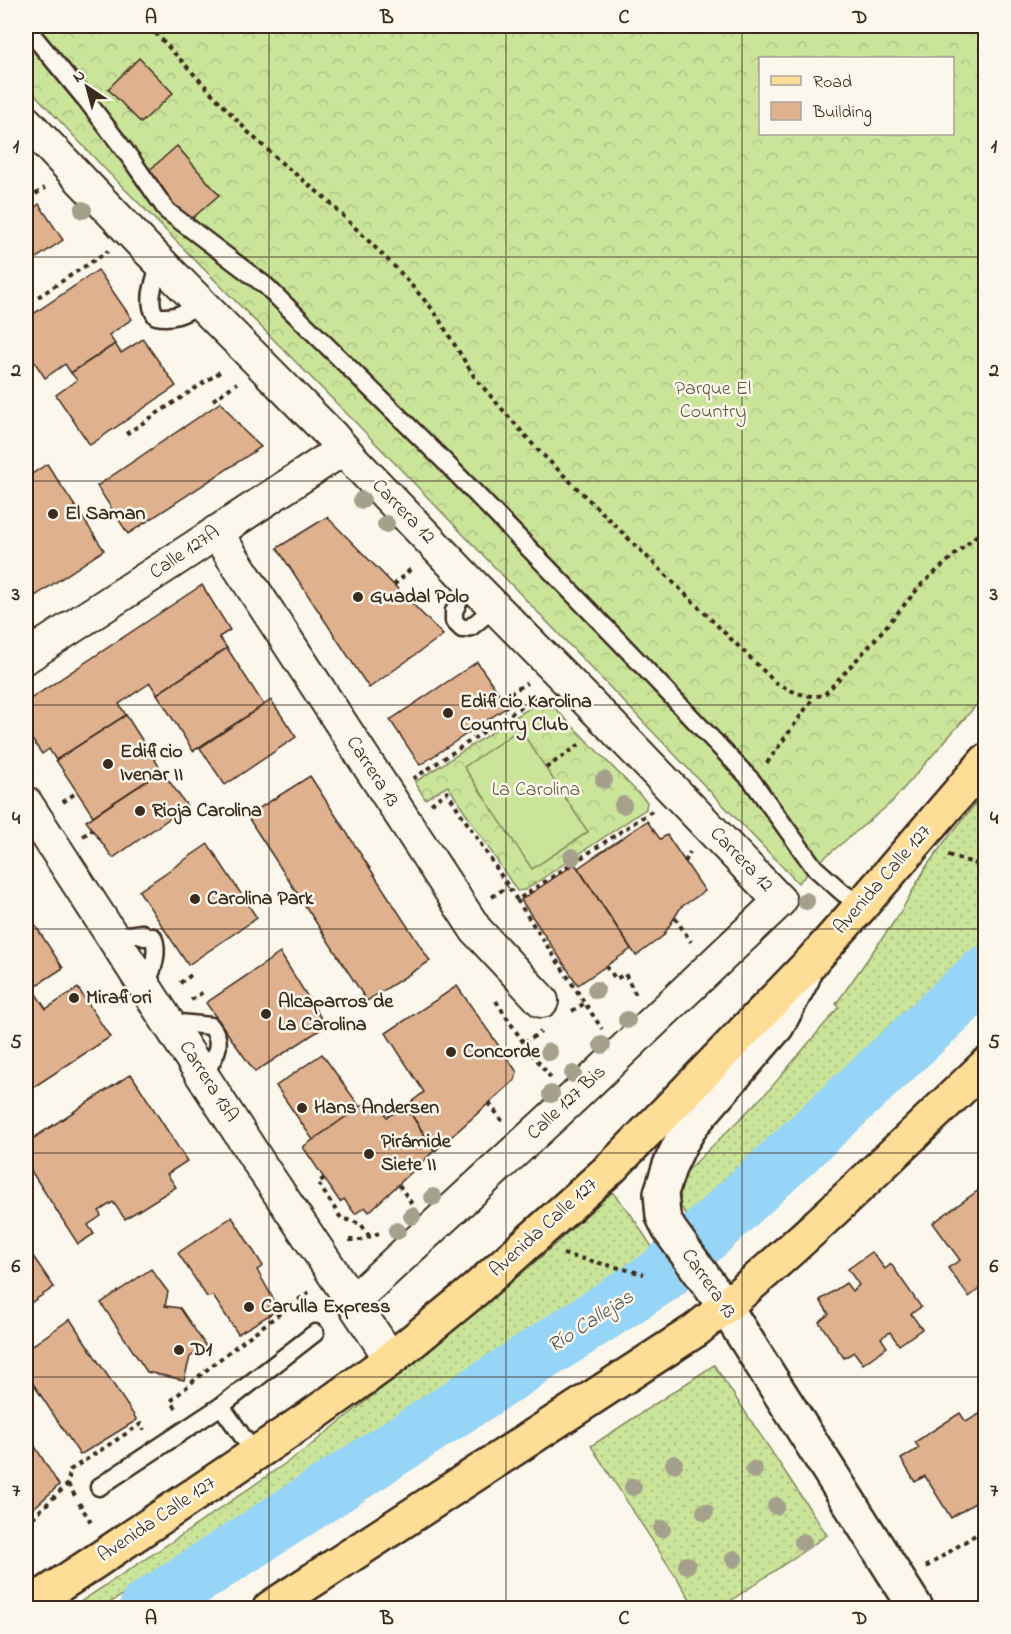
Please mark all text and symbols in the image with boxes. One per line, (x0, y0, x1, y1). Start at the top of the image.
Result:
text: A (145, 4, 157, 33)
text: B (379, 4, 394, 33)
text: C (619, 4, 630, 33)
text: D (852, 4, 867, 33)
north arrow (57, 57, 117, 117)
legend (759, 57, 954, 135)
text: N (68, 63, 91, 89)
text: Road (813, 70, 852, 96)
text: Building (812, 100, 872, 127)
text: 1 (13, 133, 20, 162)
text: 1 (991, 133, 998, 162)
text: 2 (10, 357, 21, 386)
text: 2 (988, 357, 999, 386)
park label: Parque El Country (675, 375, 751, 427)
street label: Carrera 12 (364, 473, 442, 551)
place label: El Saman (65, 500, 145, 529)
marker: El Saman (46, 507, 60, 521)
street label: Calle 127A (144, 519, 226, 587)
text: 3 (11, 581, 20, 610)
text: 3 (989, 581, 998, 610)
place label: Guadal Polo (370, 583, 469, 612)
marker: Guadal Polo (351, 590, 365, 604)
place label: Edificio Karolina Country Club (460, 688, 592, 741)
marker: Edificio Karolina Country Club (441, 706, 455, 720)
street label: Carrera 13 (338, 731, 406, 813)
place label: Edificio Ivenar II (120, 738, 184, 790)
marker: Edificio Ivenar II (101, 757, 115, 771)
park label: La Carolina (492, 776, 580, 805)
place label: Rioja Carolina (152, 797, 262, 826)
marker: Rioja Carolina (133, 804, 147, 818)
text: 4 (12, 805, 21, 834)
text: 4 (990, 805, 999, 834)
street label: Avenida Calle 127 (827, 819, 939, 941)
street label: Carrera 12 (702, 821, 780, 899)
place label: Carolina Park (207, 885, 315, 914)
marker: Carolina Park (188, 892, 202, 906)
place label: Mirafiori (86, 984, 152, 1013)
place label: Alcaparros de La Carolina (278, 988, 394, 1040)
marker: Mirafiori (67, 991, 81, 1005)
marker: Alcaparros de La Carolina (259, 1007, 273, 1021)
text: 5 (10, 1029, 22, 1058)
text: 5 (988, 1029, 1000, 1058)
street label: Carrera 13A (171, 1035, 245, 1129)
place label: Concorde (463, 1038, 541, 1067)
marker: Concorde (444, 1045, 458, 1059)
street label: Calle 127 Bis (521, 1059, 613, 1147)
place label: Hans Andersen (314, 1094, 439, 1123)
marker: Hans Andersen (295, 1101, 309, 1115)
place label: Pirámide Siete II (381, 1128, 452, 1180)
marker: Pirámide Siete II (362, 1147, 376, 1161)
street label: Avenida Calle 127 (483, 1171, 605, 1285)
street label: Carrera 13 (673, 1243, 743, 1325)
text: 6 (12, 1253, 21, 1282)
text: 6 (990, 1253, 999, 1282)
water label: Río Callejas (542, 1283, 640, 1361)
place label: Carulla Express (261, 1293, 390, 1322)
marker: Carulla Express (242, 1300, 256, 1314)
place label: D1 (190, 1336, 213, 1365)
marker: D1 (172, 1343, 186, 1357)
street label: Avenida Calle 127 (92, 1470, 222, 1570)
text: 7 (12, 1477, 21, 1506)
text: 7 (990, 1477, 999, 1506)
text: A (145, 1605, 157, 1634)
text: B (379, 1605, 394, 1634)
text: C (619, 1605, 630, 1634)
text: D (852, 1605, 867, 1634)

